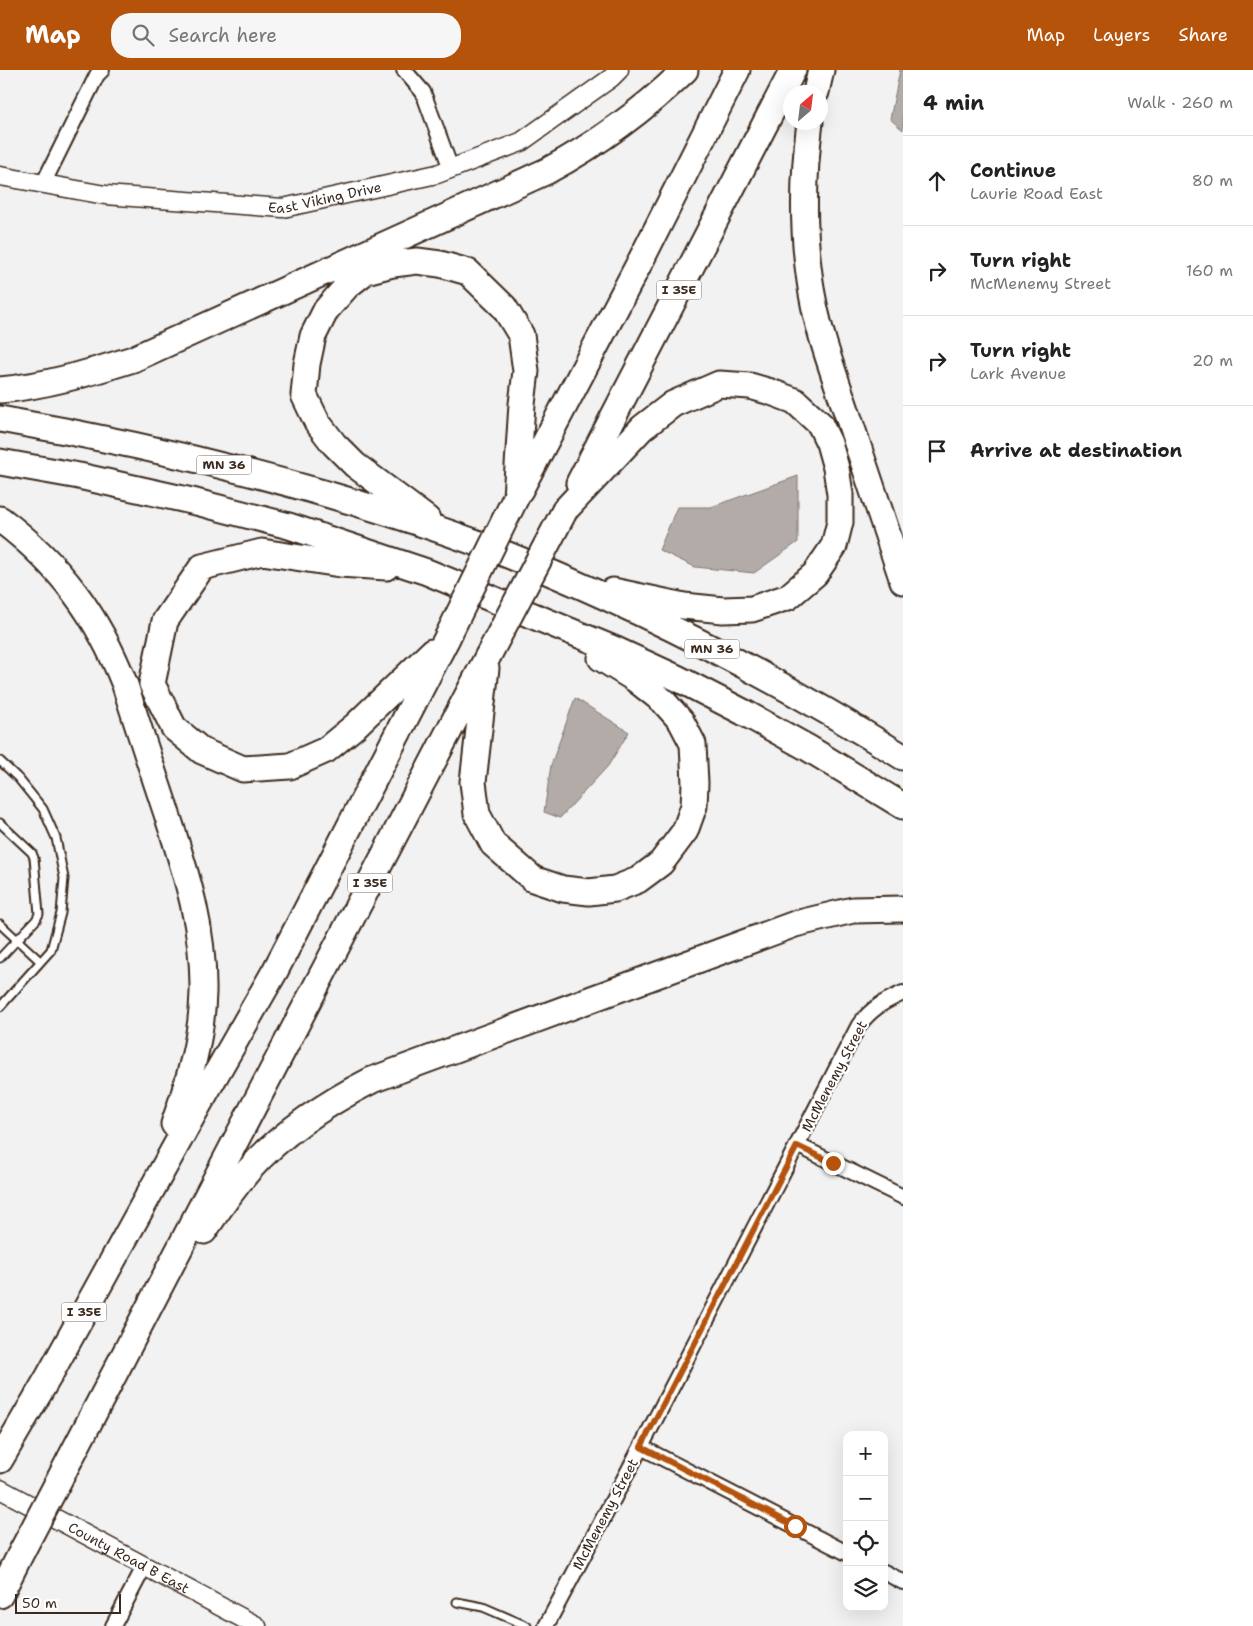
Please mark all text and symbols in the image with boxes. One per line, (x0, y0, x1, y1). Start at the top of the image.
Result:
search box (111, 13, 461, 58)
text: Map (25, 19, 81, 51)
icon: search (129, 21, 157, 49)
text: Search here (169, 23, 277, 48)
text: Map (1027, 23, 1065, 47)
text: Layers (1093, 23, 1150, 47)
text: Share (1178, 23, 1228, 47)
north arrow (783, 85, 828, 130)
text: 4 min (923, 89, 984, 117)
text: Walk · 260 m (1127, 92, 1233, 113)
text: Continue (970, 158, 1056, 183)
icon: ahead (923, 167, 951, 195)
text: 80 m (1192, 170, 1233, 191)
street label: East Viking Drive (267, 177, 383, 217)
text: Laurie Road East (970, 183, 1103, 204)
text: Turn right (970, 248, 1071, 273)
icon: right (923, 257, 951, 285)
text: 160 m (1186, 260, 1233, 281)
text: McMenemy Street (970, 273, 1111, 294)
road number: I 35E (656, 280, 702, 300)
text: Turn right (970, 338, 1071, 363)
icon: right (923, 347, 951, 375)
text: 20 m (1192, 350, 1233, 371)
text: Lark Avenue (970, 363, 1066, 384)
icon: arrive (923, 437, 951, 465)
text: Arrive at destination (970, 438, 1182, 463)
road number: MN 36 (196, 456, 252, 474)
road number: MN 36 (684, 640, 740, 658)
road number: I 35E (348, 874, 392, 892)
street label: McMenemy Street (797, 1017, 871, 1135)
route end (822, 1152, 845, 1175)
road number: I 35E (62, 1302, 106, 1322)
map controls (843, 1431, 888, 1611)
button: + (843, 1431, 888, 1476)
street label: McMenemy Street (568, 1455, 642, 1573)
button: − (843, 1476, 888, 1521)
route start (784, 1515, 807, 1538)
street label: County Road B East (65, 1518, 193, 1597)
button: locate (843, 1521, 888, 1566)
button: layers (843, 1566, 888, 1611)
scale bar (15, 1591, 121, 1614)
text: 50 m (22, 1594, 57, 1612)

